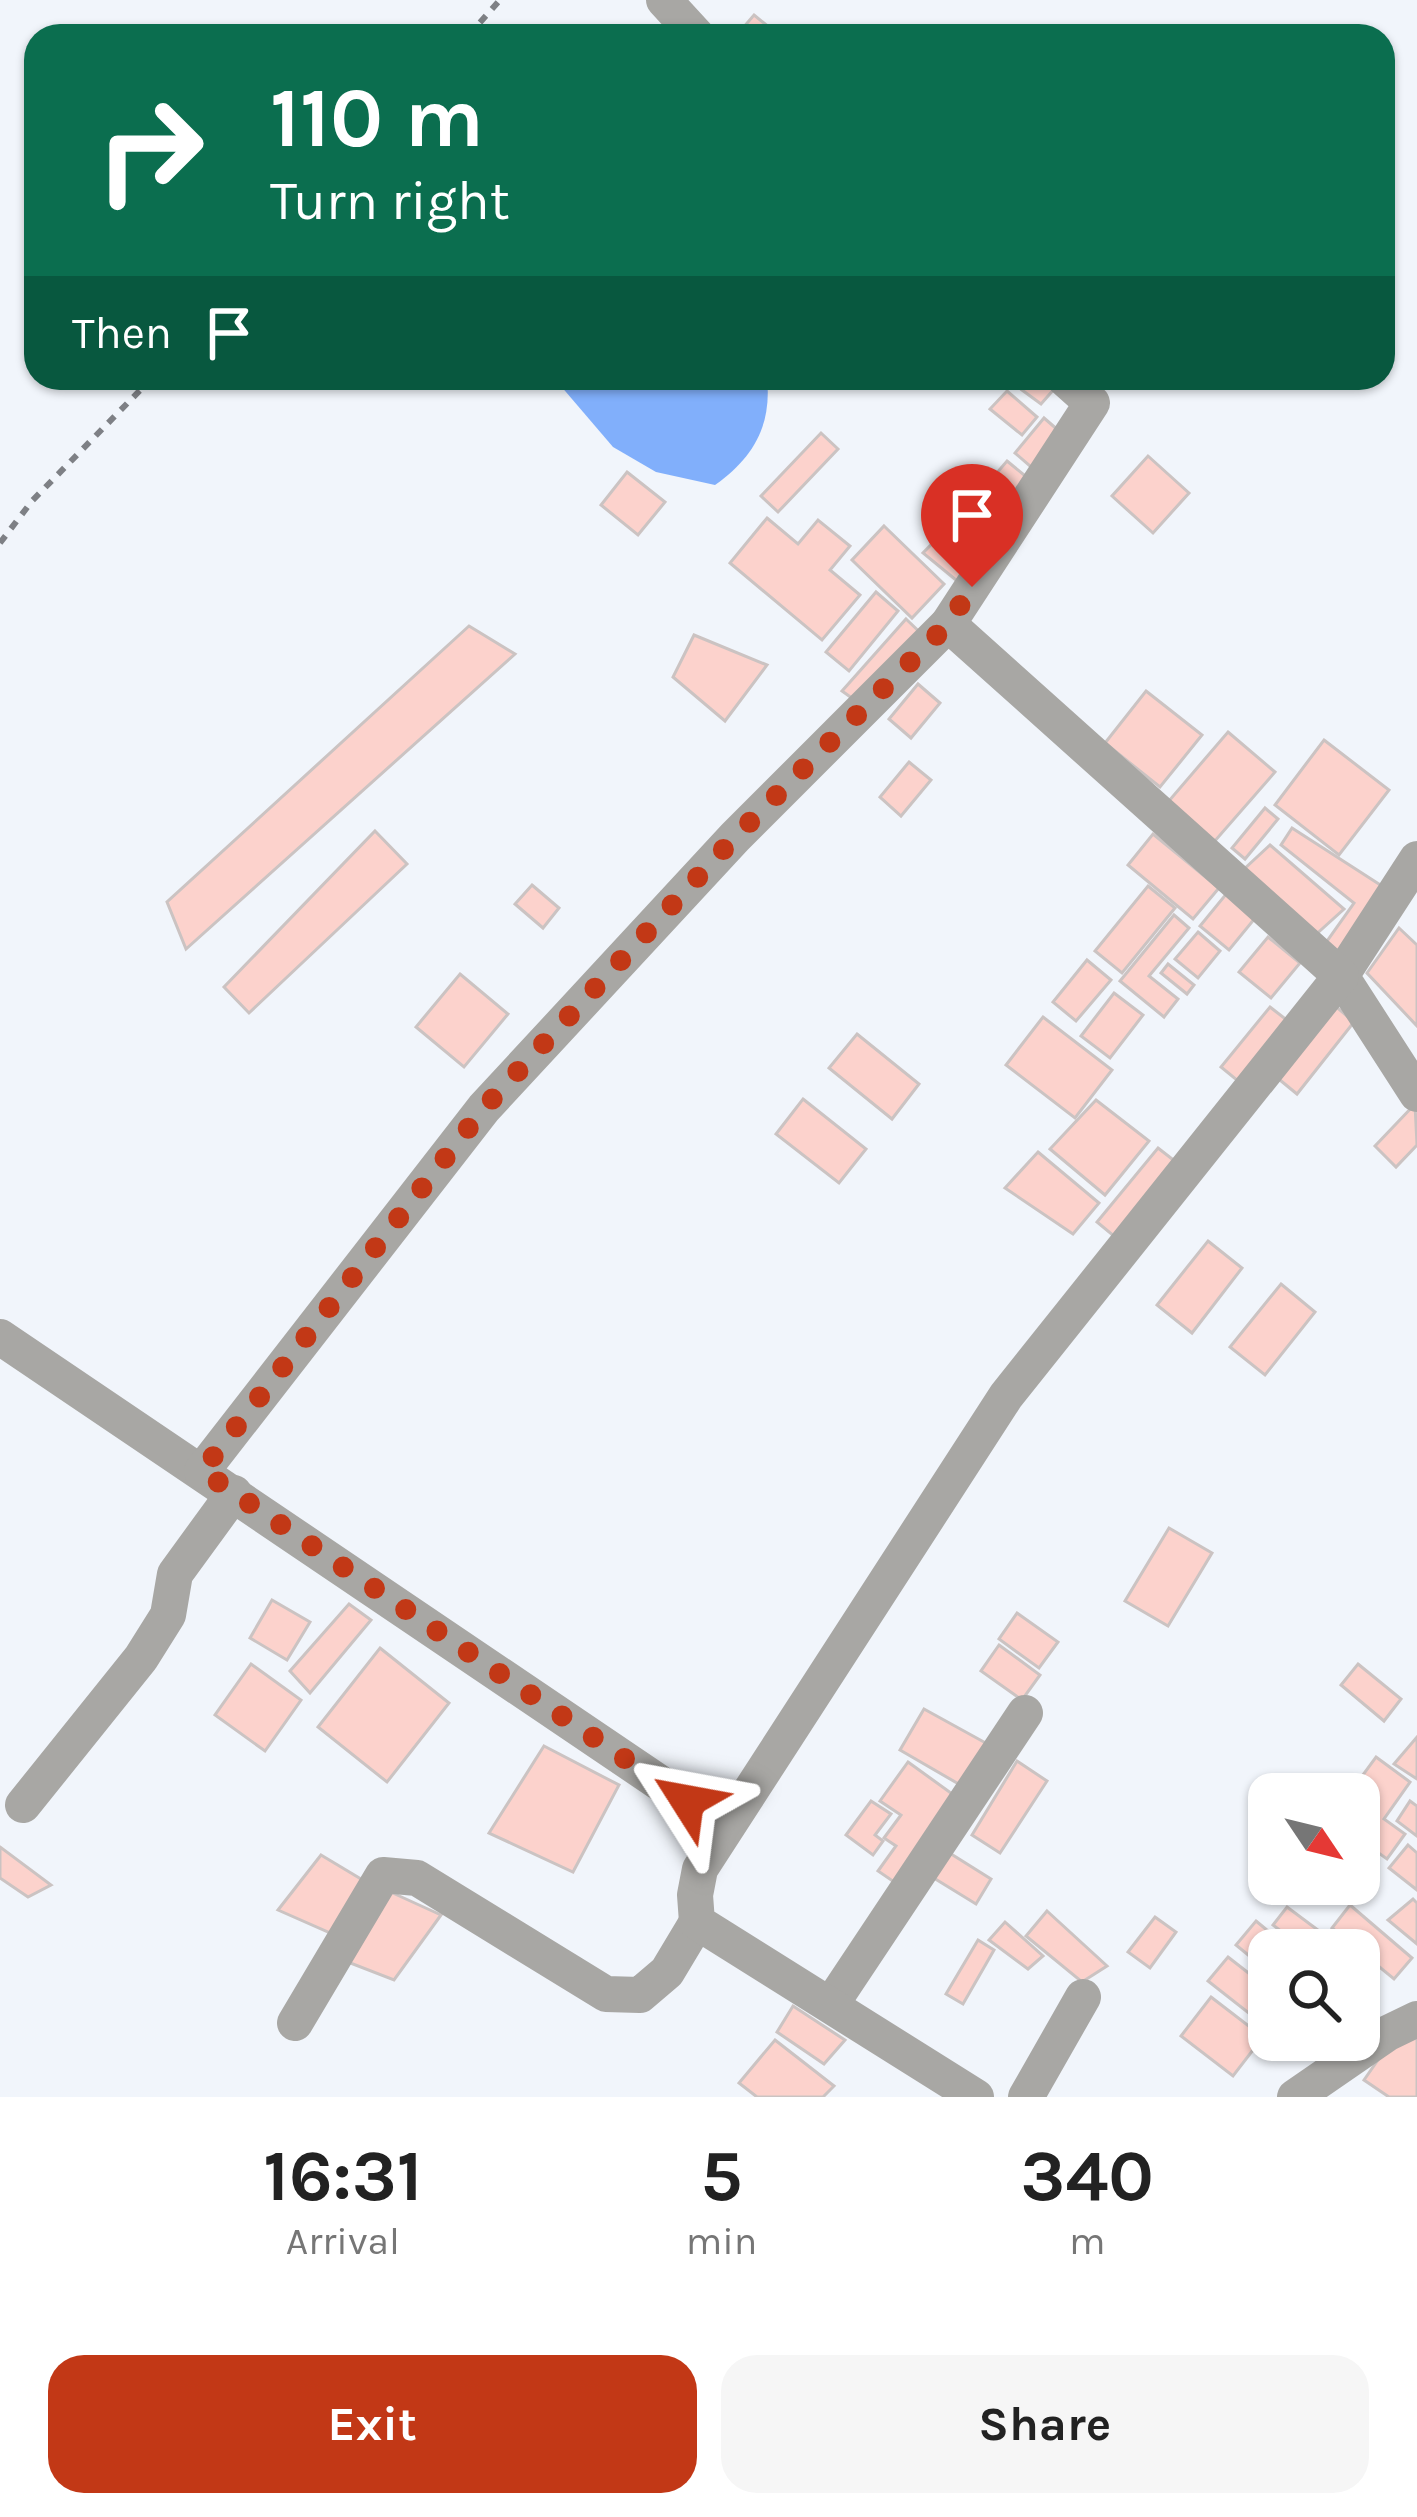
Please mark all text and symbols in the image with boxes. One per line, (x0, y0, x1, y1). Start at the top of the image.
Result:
text: 110 m (270, 69, 484, 167)
icon: right (72, 72, 228, 228)
text: Turn right (270, 169, 510, 233)
icon: arrive (196, 300, 262, 366)
text: Then (72, 307, 172, 359)
pin (921, 464, 1023, 587)
icon: arrive (939, 482, 1005, 548)
position arrow (624, 1738, 750, 1864)
north arrow (1248, 1773, 1380, 1905)
map controls (1248, 1773, 1380, 2061)
button: search (1248, 1929, 1380, 2061)
text: 16:31 (263, 2134, 422, 2218)
text: 5 (701, 2134, 742, 2218)
text: 340 (1021, 2134, 1154, 2218)
text: Arrival (286, 2218, 400, 2264)
text: min (686, 2218, 757, 2264)
text: m (1069, 2218, 1105, 2264)
button: Exit (48, 2355, 697, 2493)
button: Share (721, 2355, 1369, 2493)

